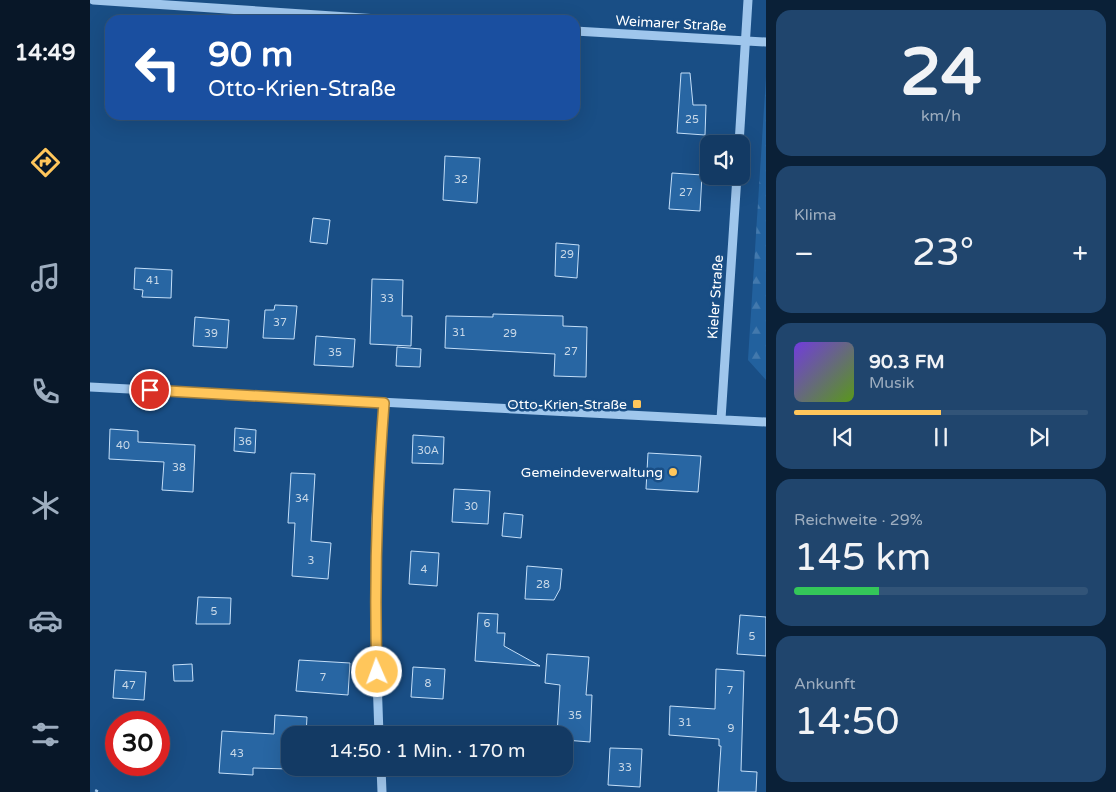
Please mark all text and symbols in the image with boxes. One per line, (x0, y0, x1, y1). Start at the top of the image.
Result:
street label: Weimarer Straße (615, 12, 727, 35)
text: 90 m (208, 34, 293, 76)
text: 24 (900, 34, 982, 113)
icon: left (125, 35, 190, 100)
text: 14:49 (15, 40, 75, 66)
text: Otto-Krien-Straße (208, 76, 396, 102)
text: km/h (921, 106, 961, 126)
house number: 25 (685, 113, 699, 126)
map controls (700, 135, 750, 185)
button: sound (700, 135, 750, 185)
icon: directions (28, 145, 63, 180)
house number: 32 (454, 173, 468, 186)
house number: 27 (679, 186, 693, 199)
text: Klima (794, 205, 836, 225)
text: 23° (912, 230, 974, 276)
text: − (794, 237, 814, 271)
text: + (1072, 237, 1088, 271)
house number: 29 (560, 248, 574, 261)
street label: Kieler Straße (704, 254, 727, 340)
icon: music (28, 260, 63, 295)
house number: 41 (146, 274, 160, 287)
house number: 33 (380, 292, 394, 305)
house number: 37 (273, 316, 287, 329)
house number: 31 (452, 326, 466, 339)
house number: 39 (204, 327, 218, 340)
house number: 29 (503, 327, 517, 340)
house number: 27 (564, 345, 578, 358)
house number: 35 (328, 346, 342, 359)
text: 90.3 FM (869, 351, 945, 373)
pin (129, 369, 171, 411)
text: Musik (869, 373, 914, 393)
icon: phone (28, 374, 63, 409)
icon: arrive (136, 376, 164, 404)
place label: Otto-Krien-Straße (507, 396, 627, 413)
marker: Otto-Krien-Straße (631, 398, 643, 410)
icon: previous (829, 423, 857, 451)
icon: pause (927, 423, 955, 451)
icon: next (1025, 423, 1053, 451)
house number: 36 (238, 435, 252, 448)
house number: 40 (116, 439, 130, 452)
house number: 30A (417, 444, 439, 457)
house number: 38 (172, 461, 186, 474)
place label: Gemeindeverwaltung (521, 464, 663, 481)
marker: Gemeindeverwaltung (667, 466, 679, 478)
icon: climate (28, 488, 63, 523)
house number: 34 (295, 492, 309, 505)
house number: 30 (464, 500, 478, 513)
text: Reichweite · 29% (794, 510, 923, 530)
text: 145 km (794, 535, 931, 581)
house number: 3 (308, 554, 315, 567)
house number: 4 (421, 563, 428, 576)
house number: 28 (536, 578, 550, 591)
icon: car (28, 603, 63, 638)
house number: 5 (211, 605, 218, 618)
house number: 6 (484, 617, 491, 630)
house number: 5 (749, 630, 756, 643)
position arrow (350, 645, 402, 697)
house number: 7 (320, 671, 327, 684)
text: Ankunft (794, 674, 856, 694)
house number: 8 (425, 677, 432, 690)
house number: 47 (122, 679, 136, 692)
house number: 7 (727, 684, 734, 697)
text: 14:50 (794, 699, 899, 745)
house number: 35 (568, 709, 582, 722)
speed limit sign: 30 (105, 711, 170, 776)
house number: 31 (678, 716, 692, 729)
icon: filters (28, 717, 63, 752)
house number: 9 (728, 722, 735, 735)
text: 14:50 · 1 Min. · 170 m (329, 740, 525, 762)
house number: 43 (230, 747, 244, 760)
house number: 33 (618, 761, 632, 774)

